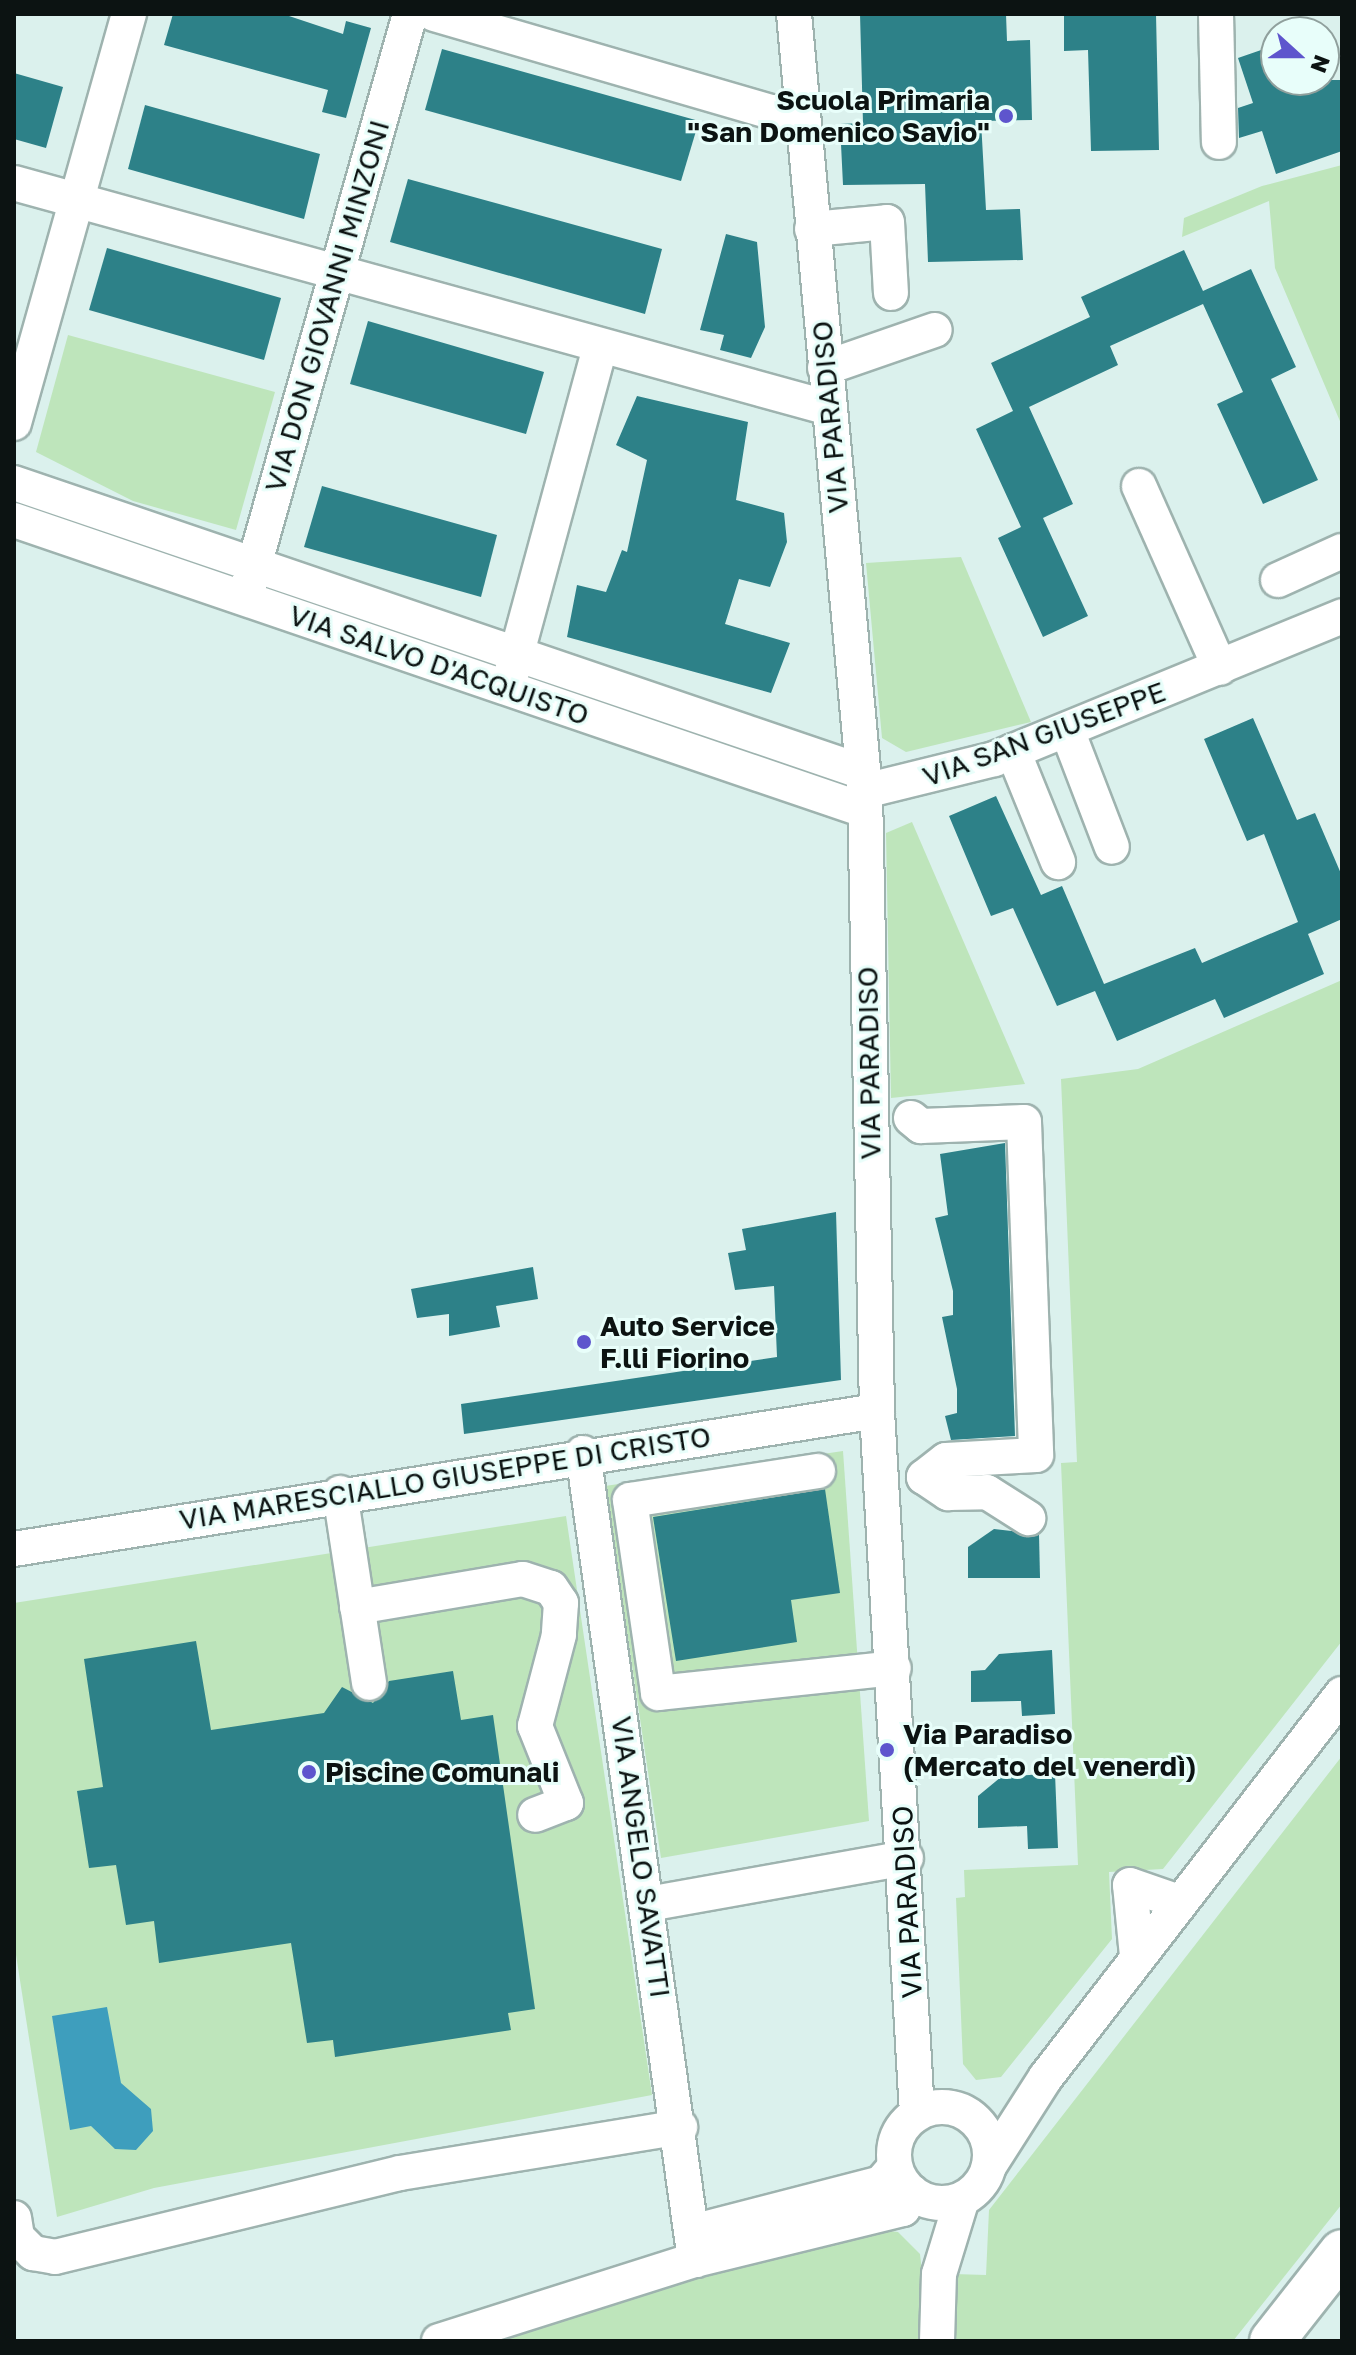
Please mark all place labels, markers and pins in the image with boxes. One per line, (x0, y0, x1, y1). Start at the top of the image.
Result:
place label: Scuola Primaria "San Domenico Savio" (687, 83, 990, 149)
marker: Scuola Primaria "San Domenico Savio" (997, 107, 1015, 125)
place label: Auto Service F.lli Fiorino (600, 1309, 775, 1375)
marker: Auto Service F.lli Fiorino (575, 1333, 593, 1351)
place label: Via Paradiso (Mercato del venerdì) (903, 1717, 1196, 1783)
marker: Via Paradiso (Mercato del venerdì) (878, 1741, 896, 1759)
place label: Piscine Comunali (325, 1755, 559, 1789)
marker: Piscine Comunali (300, 1763, 318, 1781)

